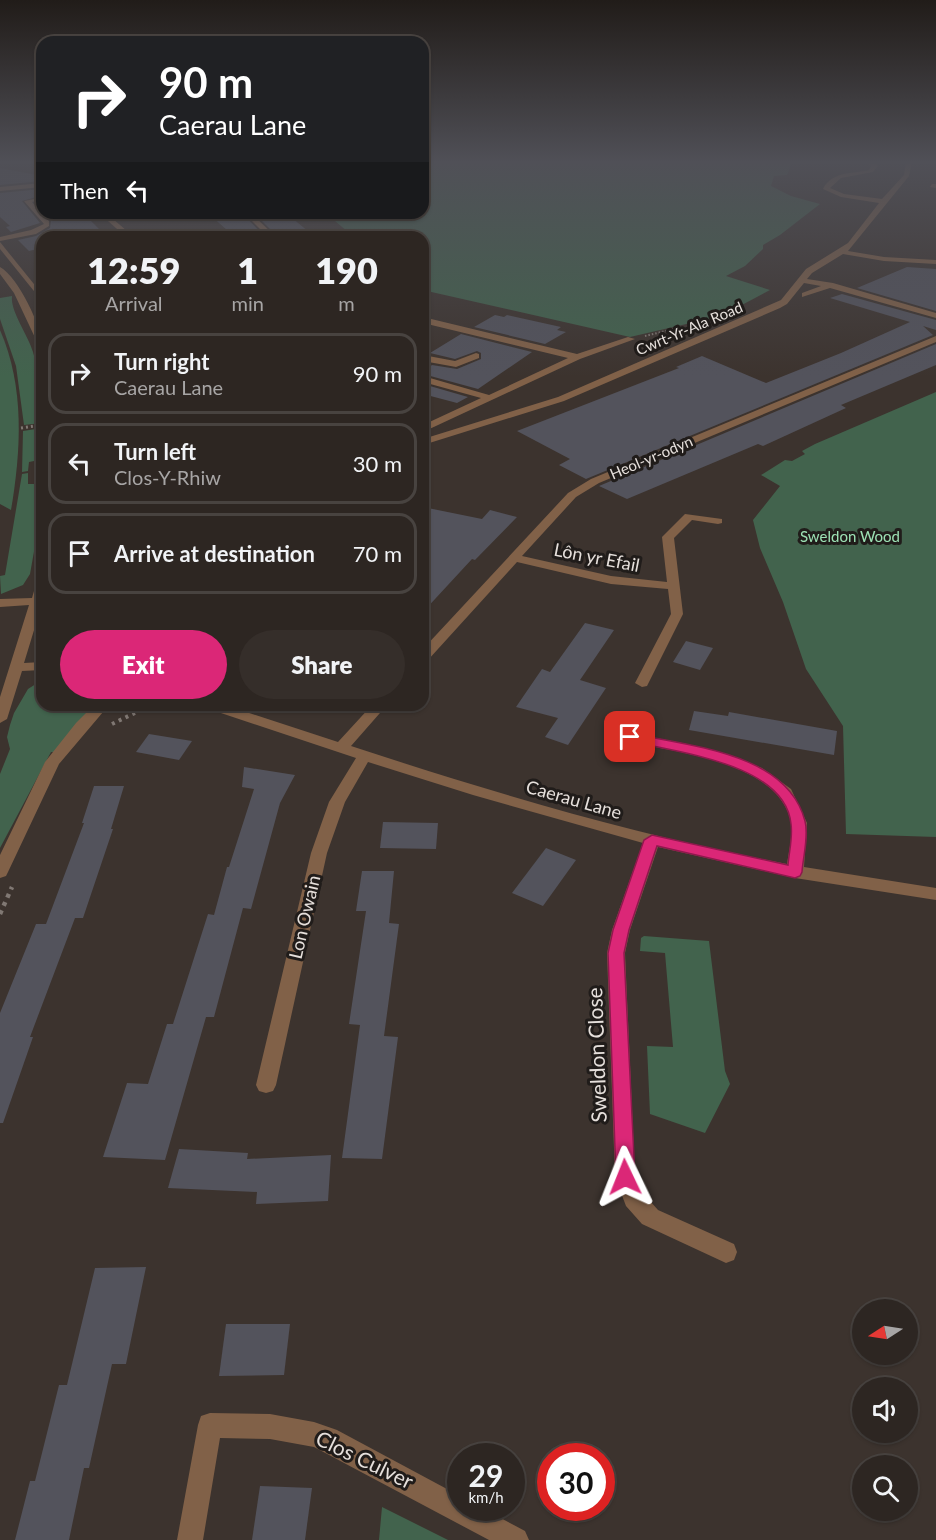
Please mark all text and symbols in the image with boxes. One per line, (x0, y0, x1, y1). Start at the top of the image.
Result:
text: 90 m (159, 57, 253, 107)
icon: right (60, 60, 138, 138)
text: Caerau Lane (159, 108, 306, 141)
icon: left (121, 174, 154, 207)
text: Then (60, 177, 109, 204)
text: 12:59 (87, 248, 180, 292)
text: 1 (237, 248, 258, 292)
text: 190 (315, 248, 378, 292)
text: Arrival (105, 291, 163, 315)
text: min (232, 291, 264, 315)
text: m (338, 291, 355, 315)
street label: Cwrt-Yr-Ala Road (633, 297, 745, 359)
text: Turn right (114, 348, 209, 375)
icon: right (63, 357, 96, 390)
text: 90 m (353, 360, 402, 387)
text: Caerau Lane (114, 375, 223, 399)
street label: Heol-yr-odyn (607, 431, 695, 483)
text: Turn left (114, 438, 196, 465)
icon: left (63, 447, 96, 480)
text: 30 m (353, 450, 402, 477)
text: Clos-Y-Rhiw (114, 465, 221, 489)
park label: Sweldon Wood (800, 527, 900, 545)
icon: arrive (63, 537, 96, 570)
street label: Lôn yr Efail (552, 538, 642, 576)
text: Arrive at destination (114, 540, 315, 567)
text: 70 m (353, 540, 402, 567)
button: Exit (60, 630, 227, 699)
button: Share (239, 630, 405, 699)
pin (604, 711, 655, 762)
icon: arrive (613, 720, 646, 753)
street label: Caerau Lane (524, 775, 624, 823)
street label: Lon Owain (284, 873, 324, 961)
street label: Sweldon Close (581, 987, 611, 1123)
position arrow (593, 1145, 657, 1209)
north arrow (852, 1299, 918, 1365)
map controls (852, 1299, 918, 1521)
button: sound (852, 1377, 918, 1443)
street label: Clos Culver (312, 1425, 418, 1493)
speed limit sign: 30 (537, 1443, 615, 1521)
button: search (852, 1455, 918, 1521)
text: 29 (469, 1457, 503, 1493)
text: km/h (468, 1488, 504, 1506)

